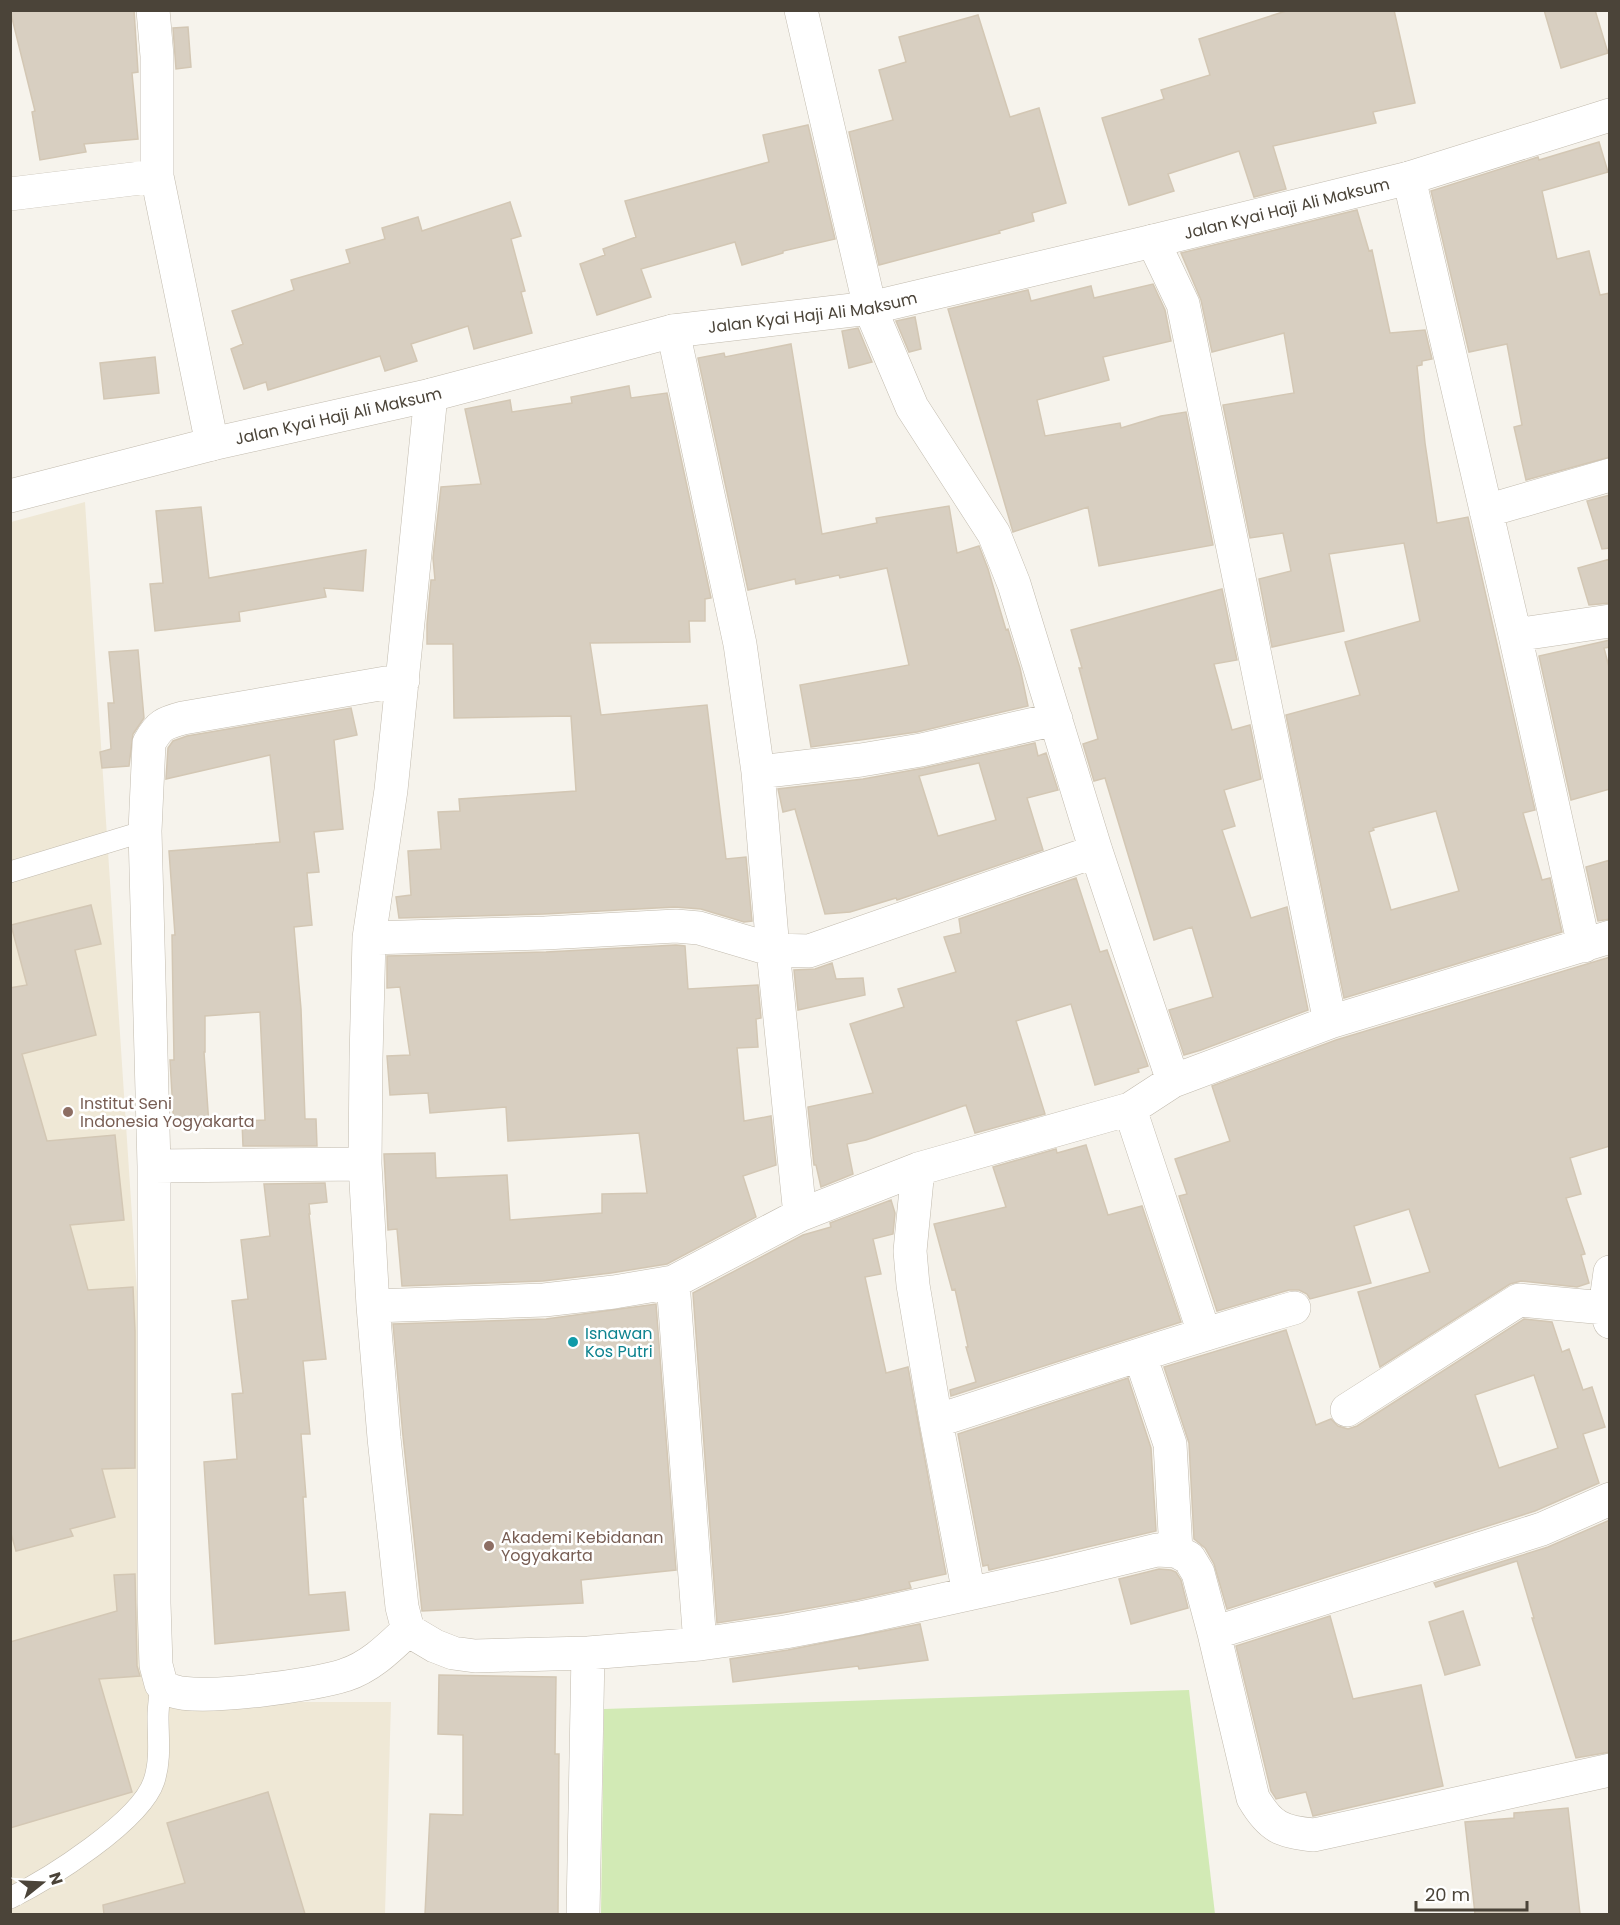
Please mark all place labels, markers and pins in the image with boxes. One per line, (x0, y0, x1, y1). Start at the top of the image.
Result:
place label: Institut Seni Indonesia Yogyakarta (80, 1092, 255, 1133)
marker: Institut Seni Indonesia Yogyakarta (61, 1105, 75, 1119)
place label: Isnawan Kos Putri (585, 1322, 653, 1363)
marker: Isnawan Kos Putri (566, 1335, 580, 1349)
place label: Akademi Kebidanan Yogyakarta (501, 1526, 663, 1567)
marker: Akademi Kebidanan Yogyakarta (482, 1539, 496, 1553)

